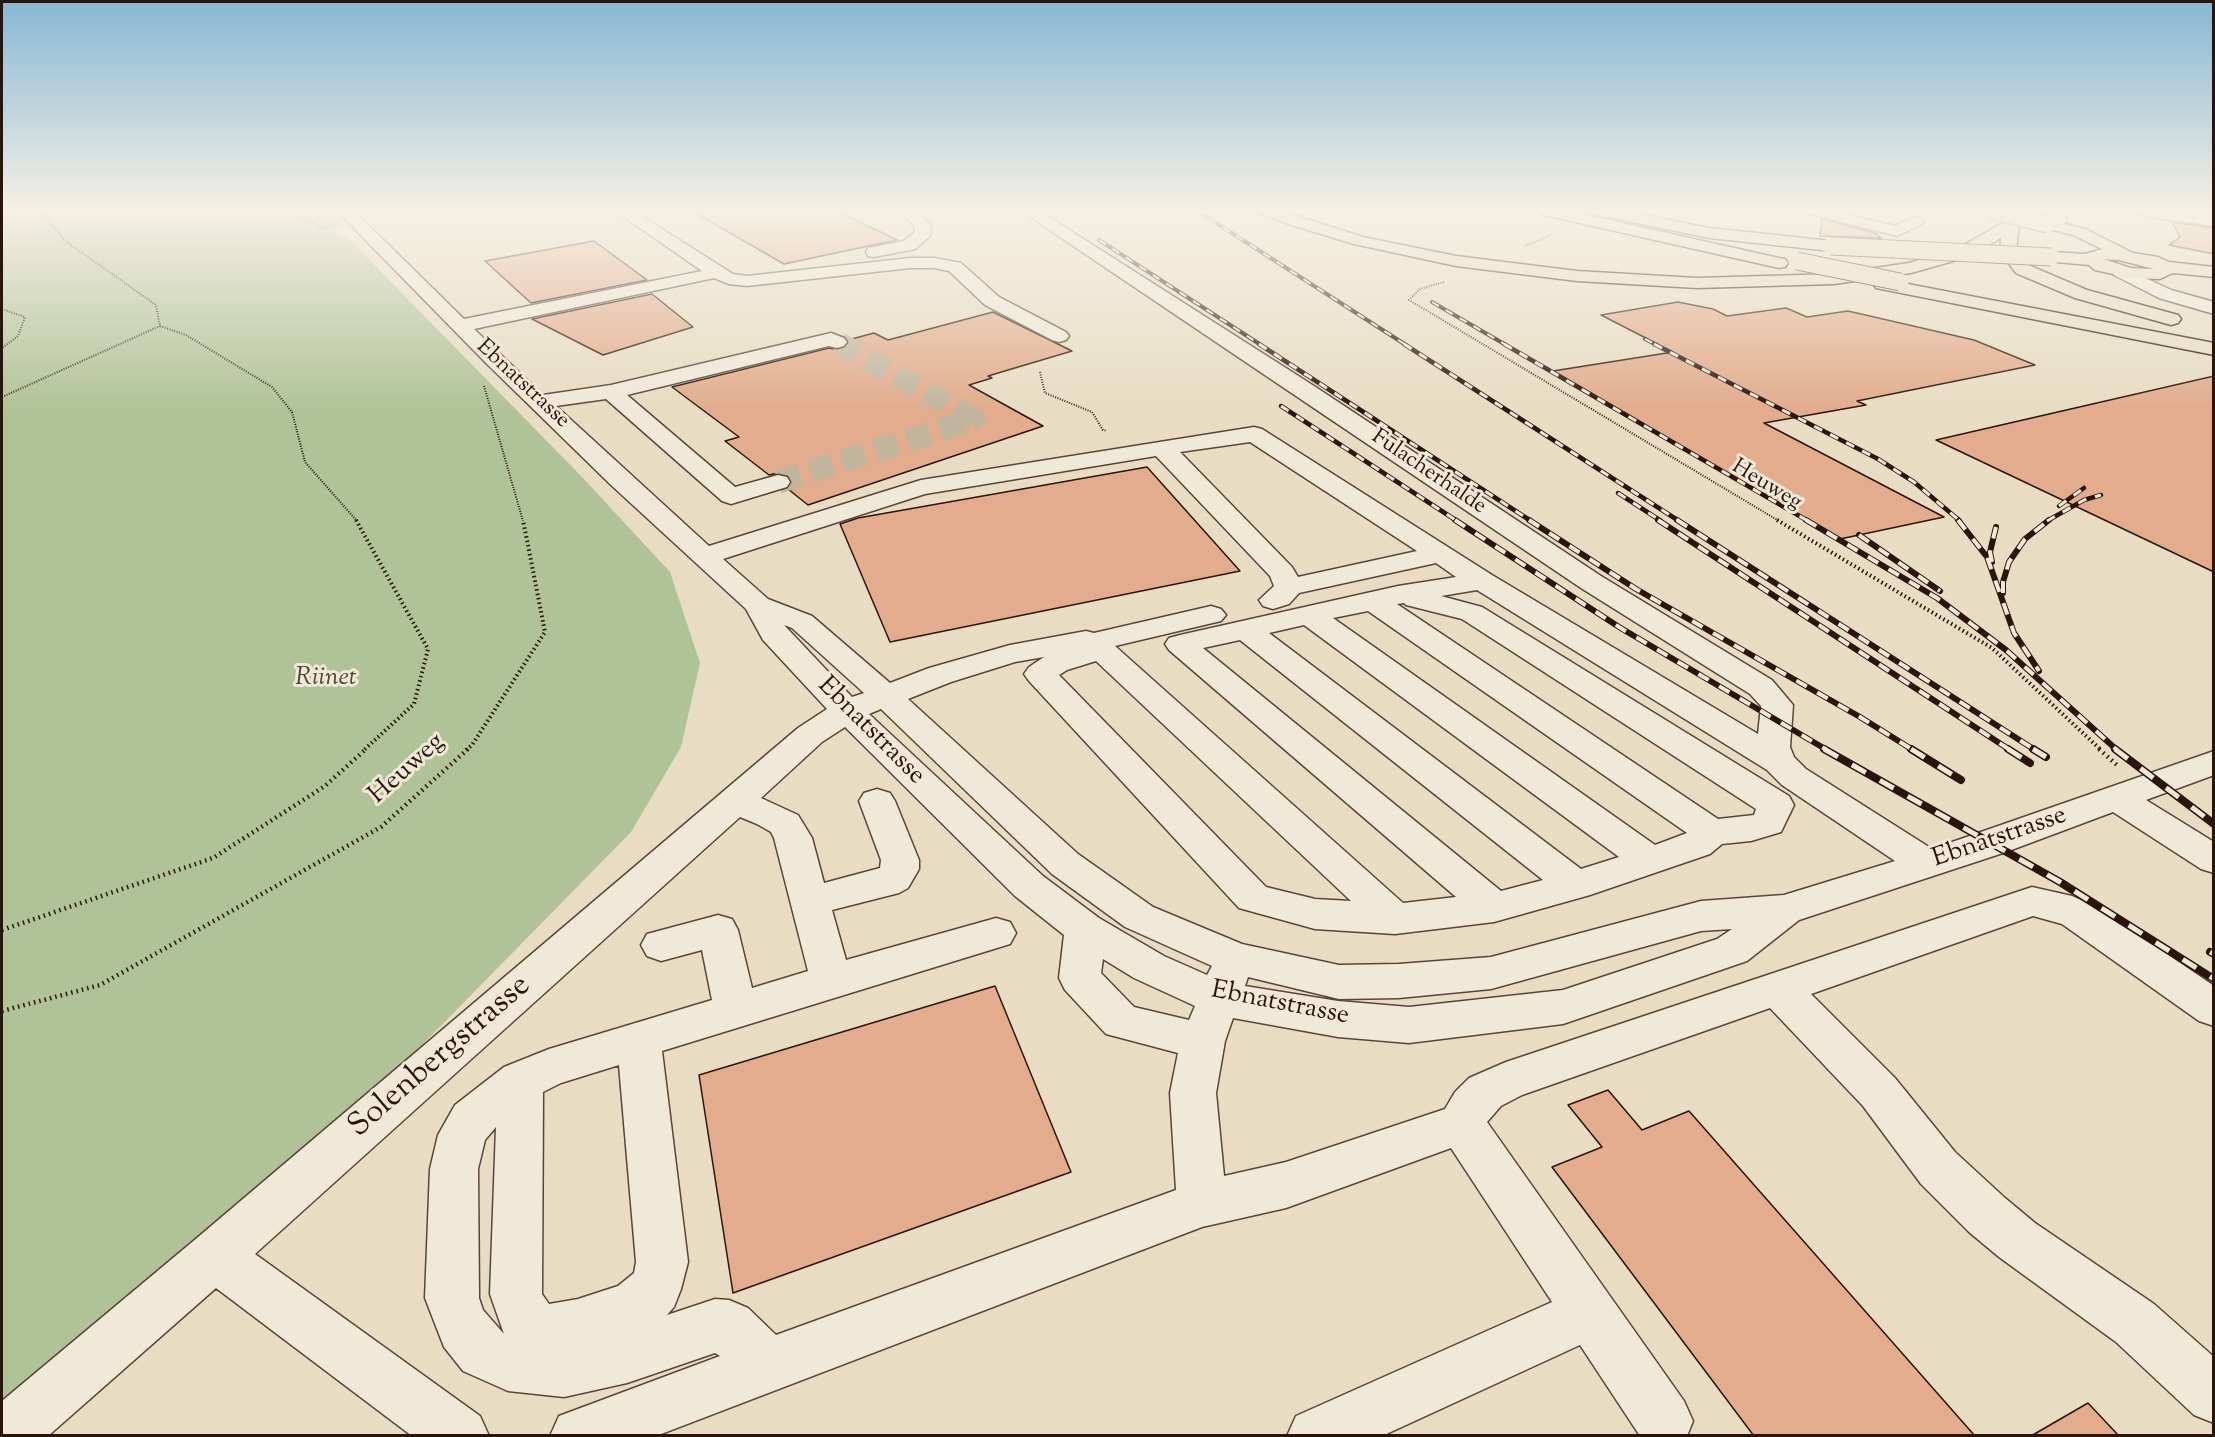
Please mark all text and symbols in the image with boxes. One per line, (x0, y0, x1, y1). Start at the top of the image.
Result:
street label: Ebnatstrasse (470, 335, 574, 435)
street label: Fulacherhalde (1366, 425, 1490, 521)
street label: Heuweg (1726, 455, 1806, 517)
park label: Riinet (295, 664, 357, 696)
street label: Ebnatstrasse (810, 672, 930, 792)
street label: Heuweg (364, 728, 452, 812)
street label: Ebnatstrasse (1929, 802, 2071, 876)
street label: Solenbergstrasse (342, 968, 540, 1148)
street label: Ebnatstrasse (1208, 976, 1352, 1034)

